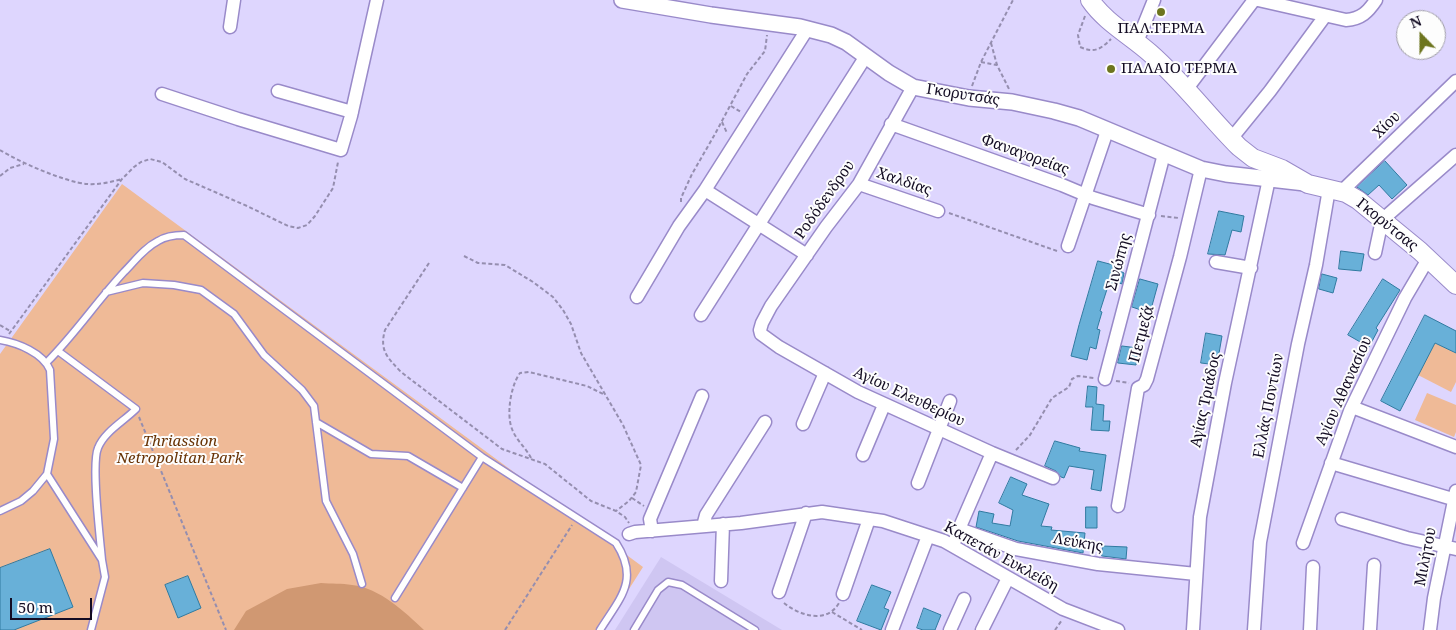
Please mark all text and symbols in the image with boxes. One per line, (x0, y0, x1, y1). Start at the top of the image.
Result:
marker: ΠΑΛ.ΤΕΡΜΑ (1155, 6, 1167, 18)
north arrow (1396, 10, 1446, 60)
text: N (1407, 11, 1424, 32)
place label: ΠΑΛ.ΤΕΡΜΑ (1117, 20, 1205, 38)
place label: ΠΑΛΑΙΟ ΤΕΡΜΑ (1121, 60, 1237, 78)
marker: ΠΑΛΑΙΟ ΤΕΡΜΑ (1105, 63, 1117, 75)
street label: Γκορυτσάς (925, 80, 1001, 110)
street label: Χίου (1370, 108, 1404, 142)
street label: Φαναγορείας (979, 131, 1071, 179)
street label: Ροδόδενδρου (791, 157, 859, 243)
street label: Χαλδίας (874, 164, 934, 200)
street label: Γκορύτσας (1353, 195, 1421, 255)
street label: Σινώπης (1103, 231, 1135, 293)
street label: Πετμεζά (1126, 303, 1158, 365)
street label: Αγίου Αθανασίου (1312, 334, 1376, 448)
street label: Αγίας Τριάδος (1187, 351, 1225, 449)
street label: Ελλάς Ποντίων (1250, 352, 1288, 460)
street label: Αγίου Ελευθερίου (851, 363, 967, 431)
park label: Thriassion Netropolitan Park (117, 433, 243, 468)
street label: Καπετάν Ευκλείδη (941, 518, 1061, 596)
street label: Μιλήτου (1411, 526, 1441, 588)
street label: Λεύκης (1052, 530, 1104, 556)
scale bar (12, 588, 95, 620)
text: 50 m (18, 597, 53, 617)

